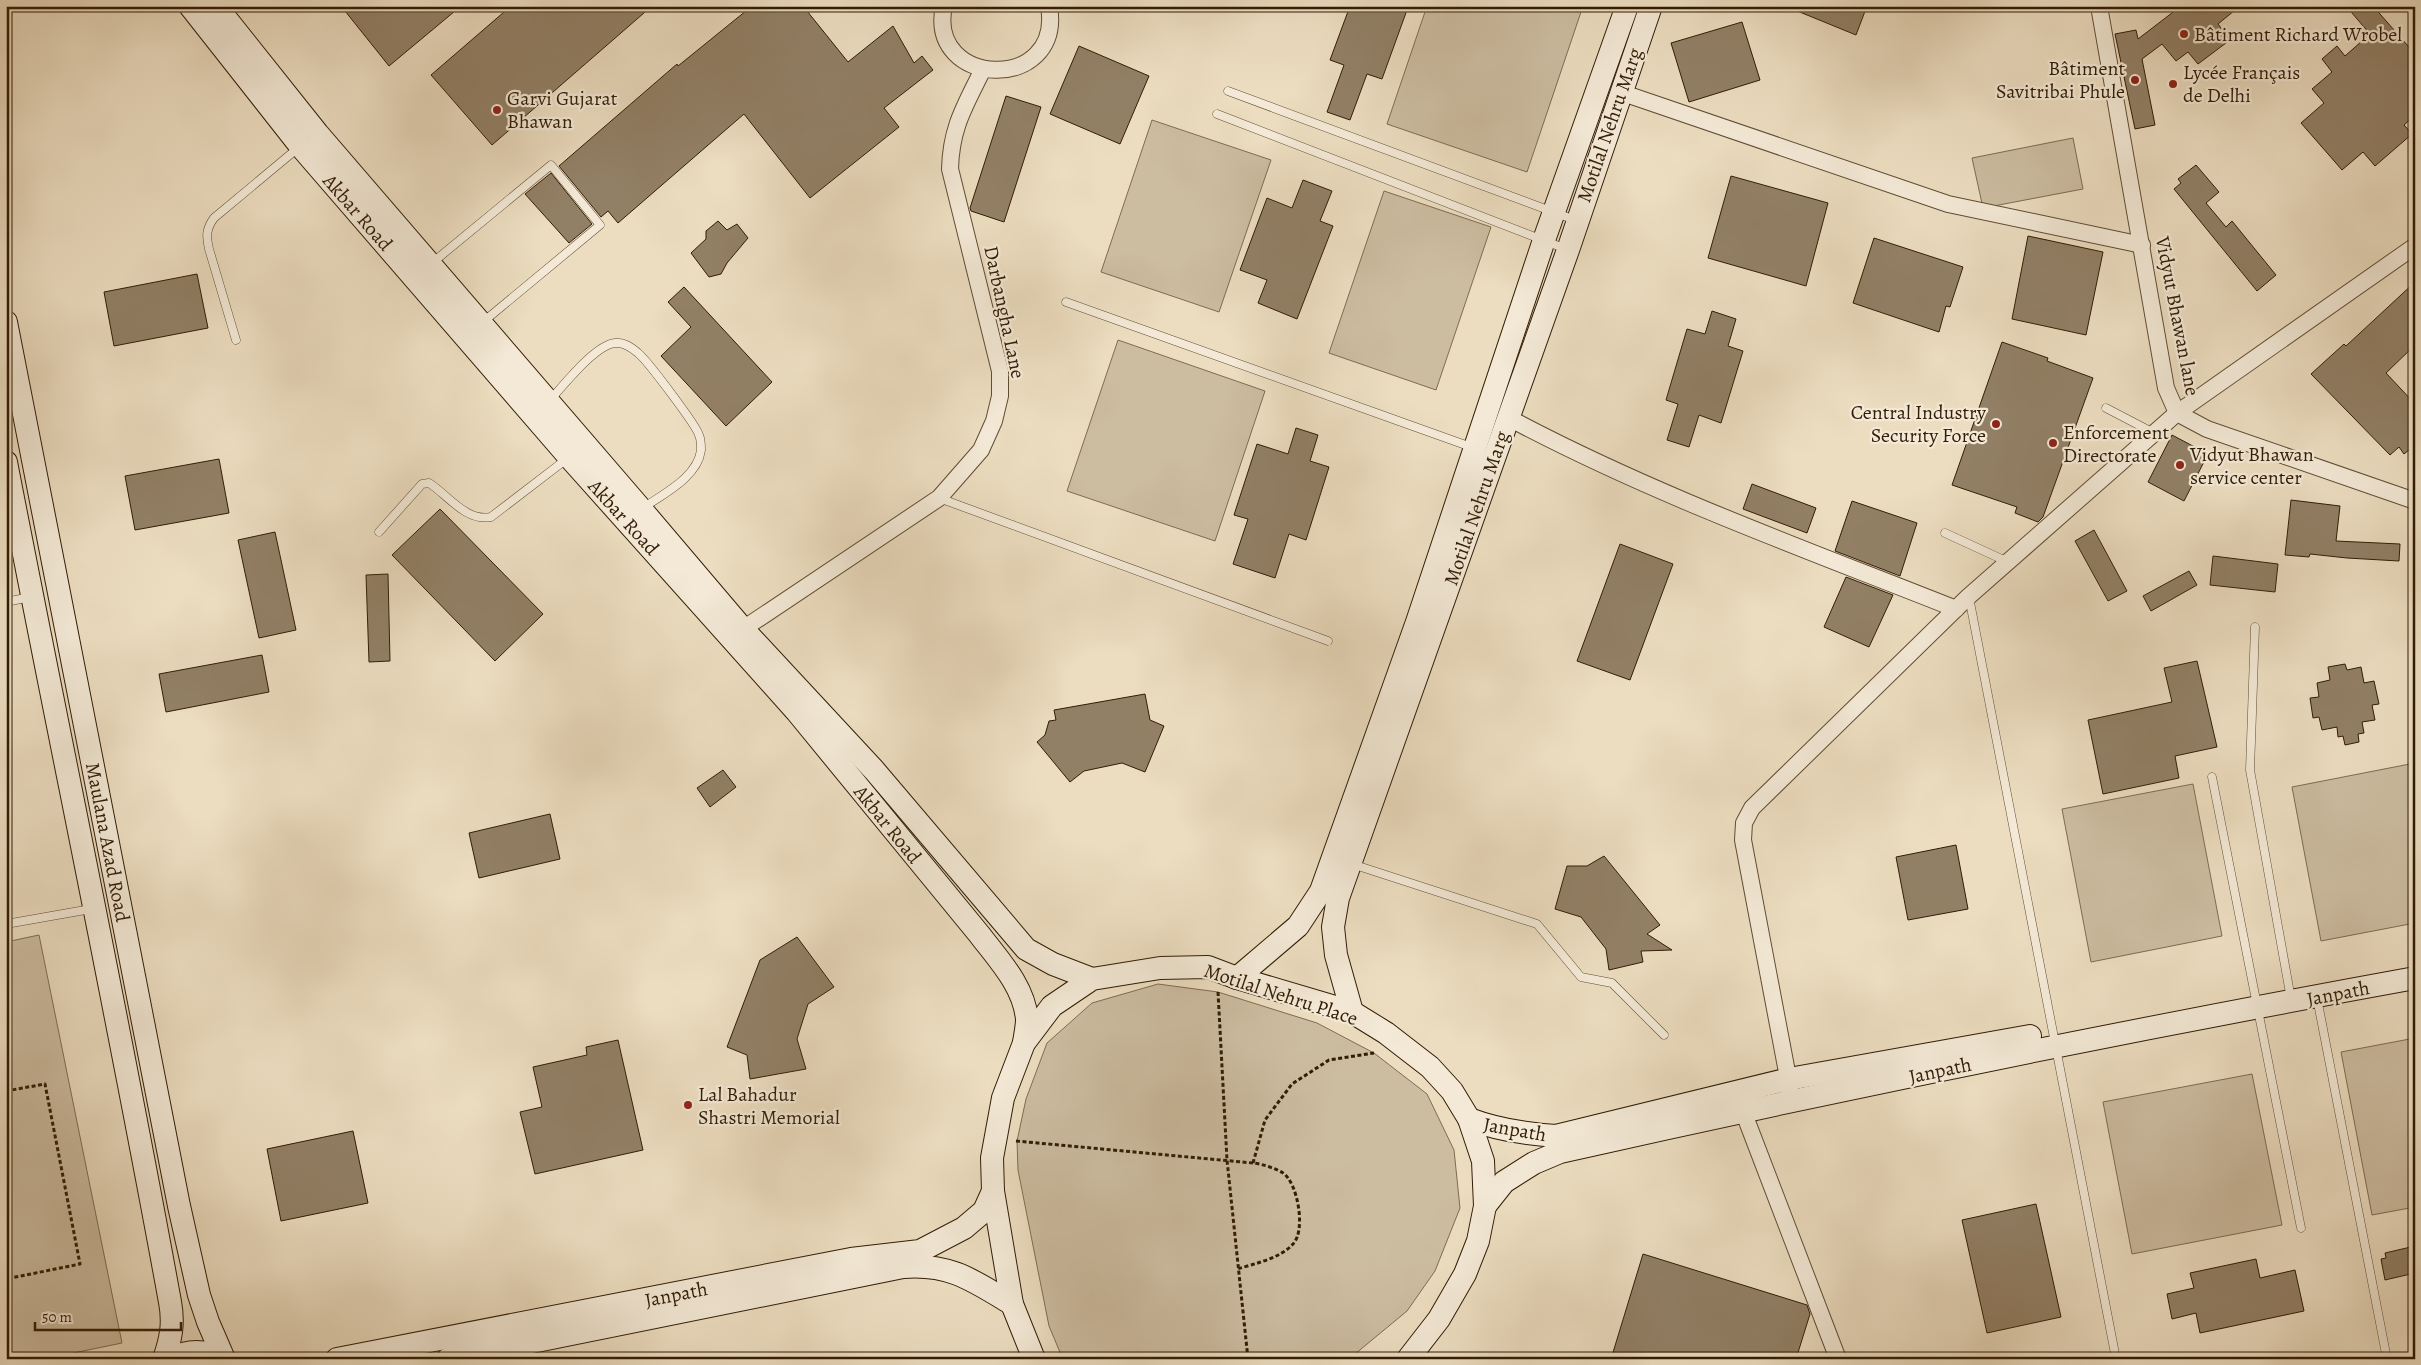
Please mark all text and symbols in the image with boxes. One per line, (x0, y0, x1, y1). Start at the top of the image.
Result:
place label: Bâtiment Richard Wrobel (2194, 21, 2402, 48)
marker: Bâtiment Richard Wrobel (2178, 28, 2190, 40)
street label: Motilal Nehru Marg (1570, 44, 1649, 206)
place label: Bâtiment Savitribai Phule (1996, 55, 2125, 105)
place label: Lycée Français de Delhi (2183, 59, 2300, 109)
marker: Bâtiment Savitribai Phule (2129, 74, 2141, 86)
marker: Lycée Français de Delhi (2167, 78, 2179, 90)
place label: Garvi Gujarat Bhawan (507, 85, 618, 135)
marker: Garvi Gujarat Bhawan (491, 104, 503, 116)
street label: Akbar Road (316, 167, 399, 257)
street label: Vidyut Bhawan lane (2149, 233, 2206, 398)
street label: Darbangha Lane (977, 243, 1032, 381)
place label: Central Industry Security Force (1851, 399, 1987, 449)
marker: Central Industry Security Force (1990, 418, 2002, 430)
place label: Enforcement Directorate (2063, 419, 2170, 469)
street label: Motilal Nehru Marg (1437, 427, 1516, 589)
marker: Enforcement Directorate (2047, 437, 2059, 449)
place label: Vidyut Bhawan service center (2189, 441, 2314, 491)
marker: Vidyut Bhawan service center (2174, 459, 2186, 471)
street label: Akbar Road (581, 473, 665, 561)
street label: Maulana Azad Road (79, 760, 136, 924)
street label: Akbar Road (847, 779, 928, 870)
street label: Motilal Nehru Place (1200, 957, 1361, 1032)
street label: Janpath (2304, 974, 2372, 1013)
street label: Janpath (1906, 1051, 1974, 1090)
place label: Lal Bahadur Shastri Memorial (698, 1081, 840, 1131)
marker: Lal Bahadur Shastri Memorial (682, 1099, 694, 1111)
street label: Janpath (1481, 1111, 1549, 1148)
street label: Janpath (642, 1275, 710, 1314)
scale bar (35, 1300, 181, 1332)
text: 50 m (42, 1307, 72, 1327)

